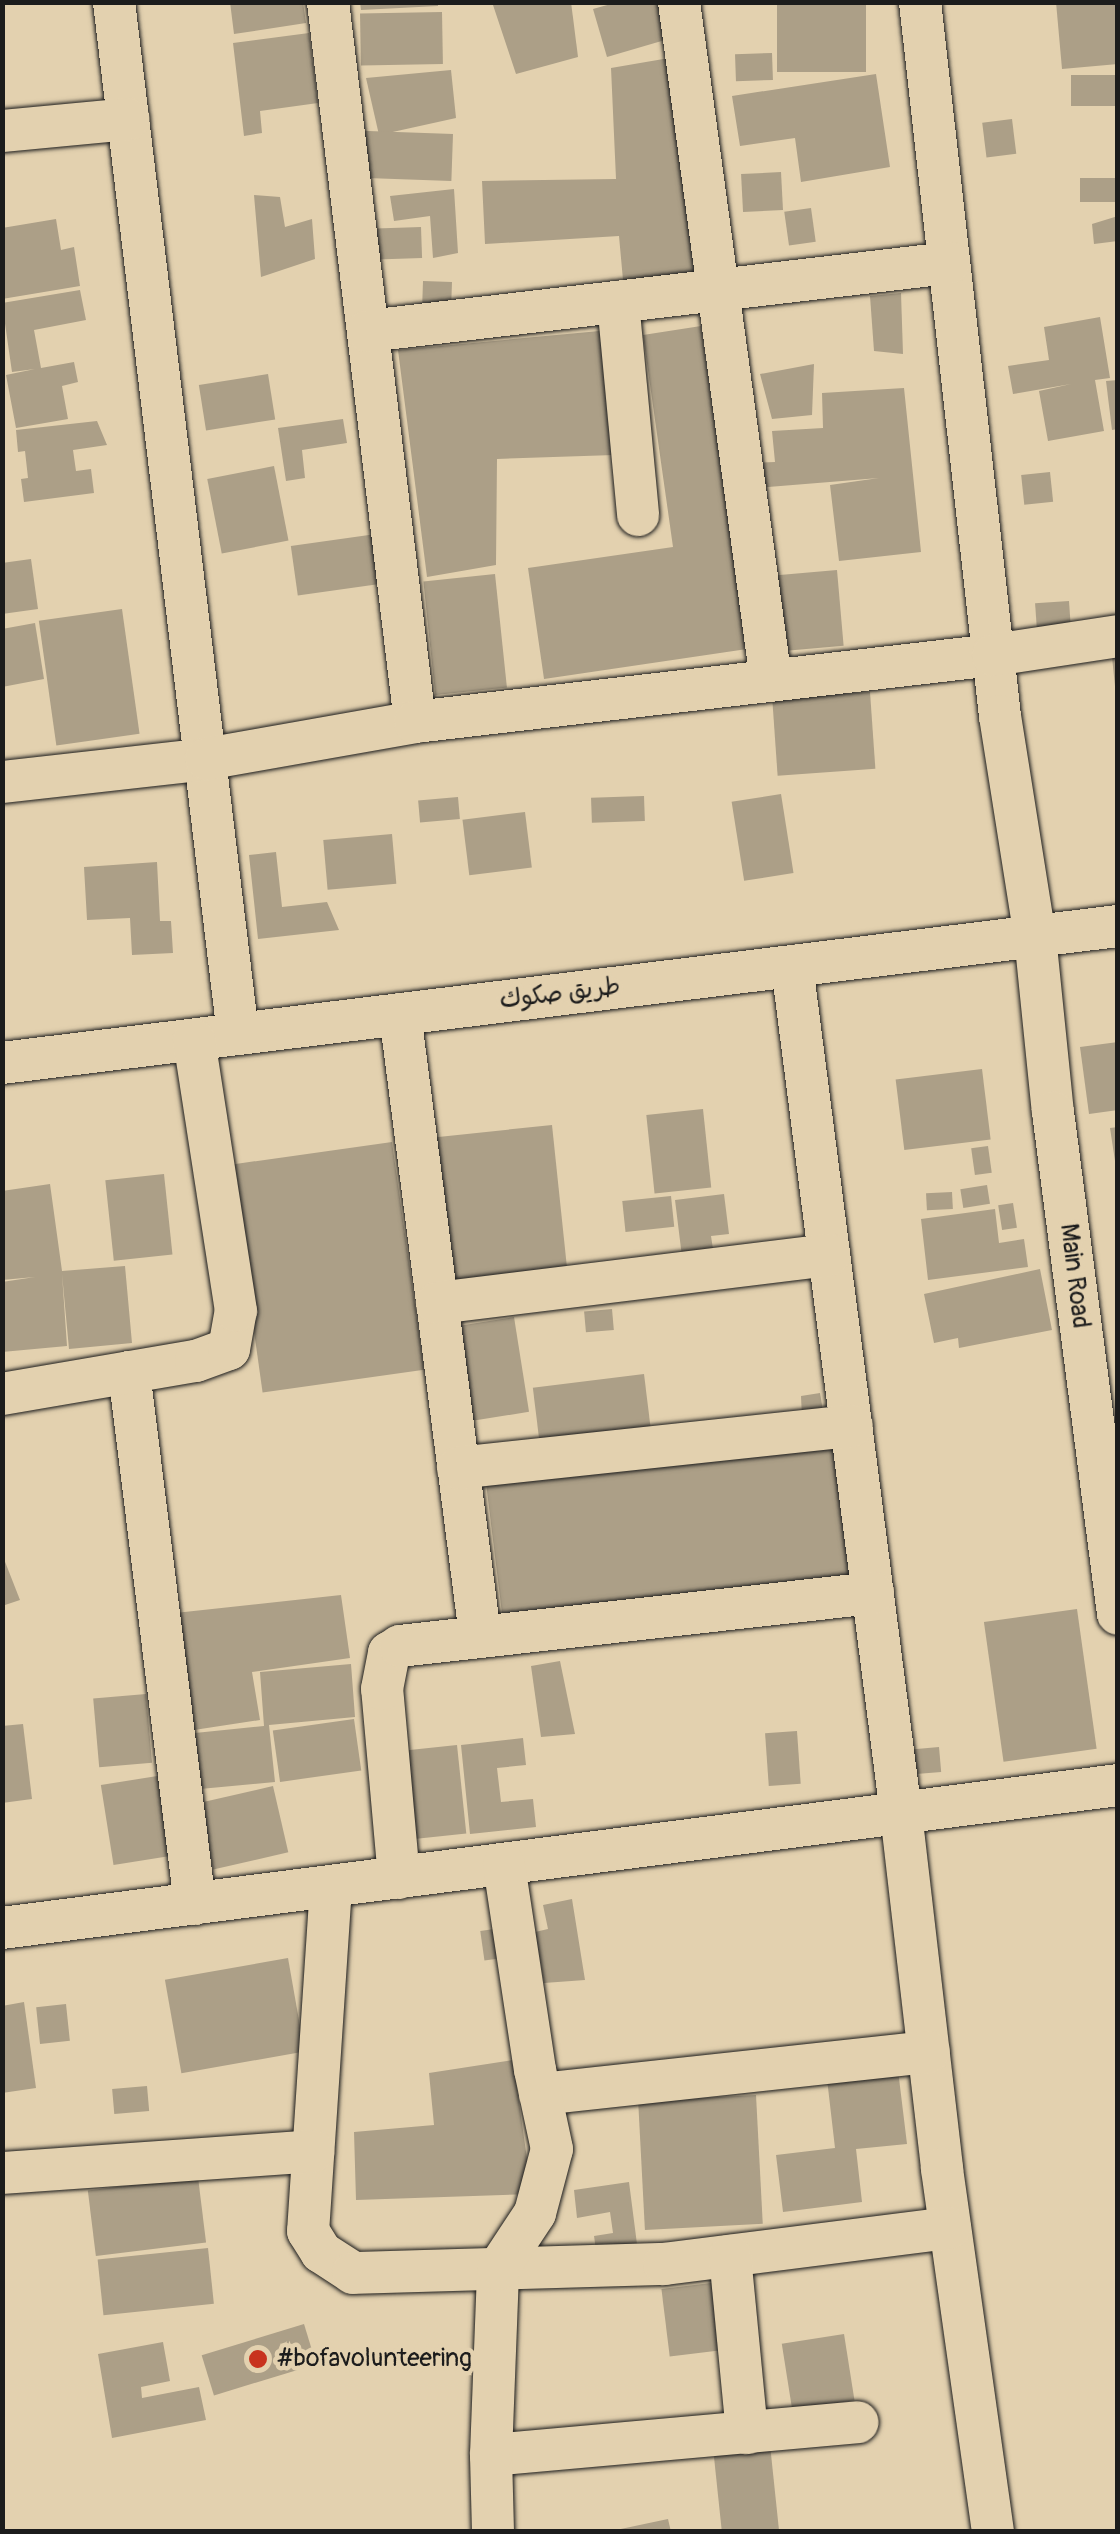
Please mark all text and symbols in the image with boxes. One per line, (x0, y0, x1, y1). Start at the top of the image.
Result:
street label: طريق صكوك (498, 972, 622, 1016)
street label: Main Road (1053, 1222, 1095, 1330)
place label: #bofavolunteering (278, 2344, 472, 2374)
marker: #bofavolunteering (247, 2348, 269, 2370)

